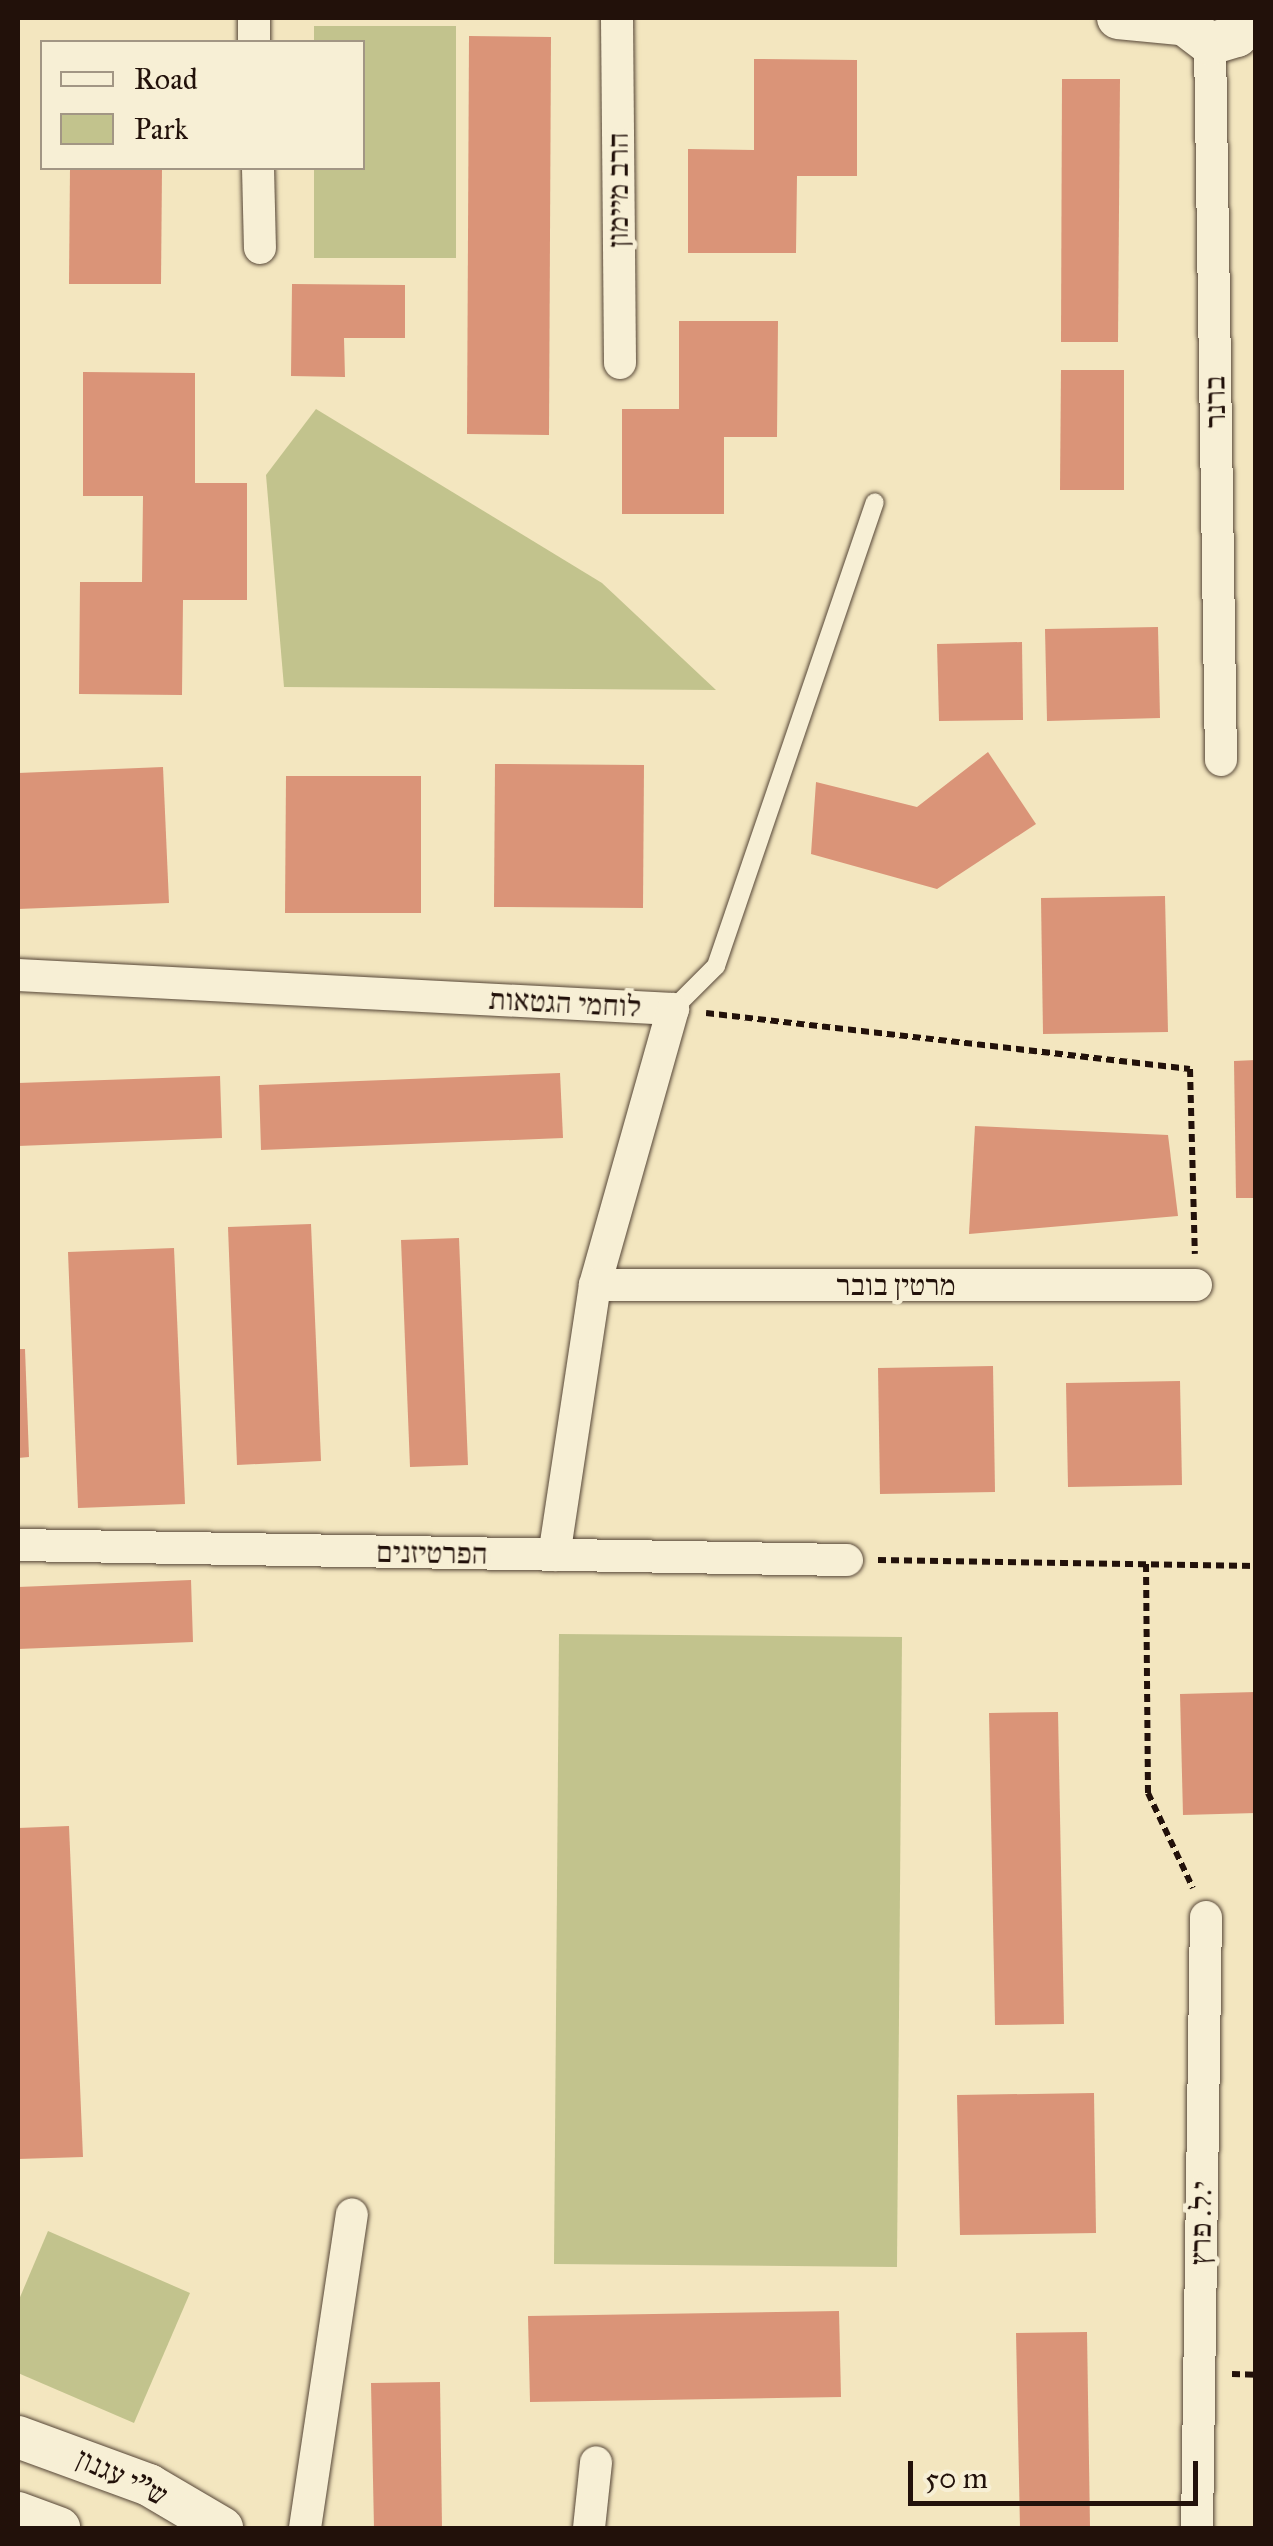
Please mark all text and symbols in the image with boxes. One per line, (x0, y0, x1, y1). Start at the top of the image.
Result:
legend (40, 40, 365, 170)
text: Road (134, 61, 198, 97)
text: Park (134, 111, 188, 147)
street label: הרב מיימון (600, 133, 636, 247)
street label: ברנר (1197, 375, 1233, 429)
street label: לוחמי הגטאות (488, 981, 642, 1025)
street label: מרטין בובר (836, 1267, 956, 1303)
street label: הפרטיזנים (376, 1534, 488, 1572)
street label: י.ל. פרץ (1182, 2181, 1220, 2265)
street label: ש"י עגנון (71, 2440, 173, 2514)
scale bar (913, 2441, 1203, 2503)
text: 50 m (925, 2460, 988, 2496)

